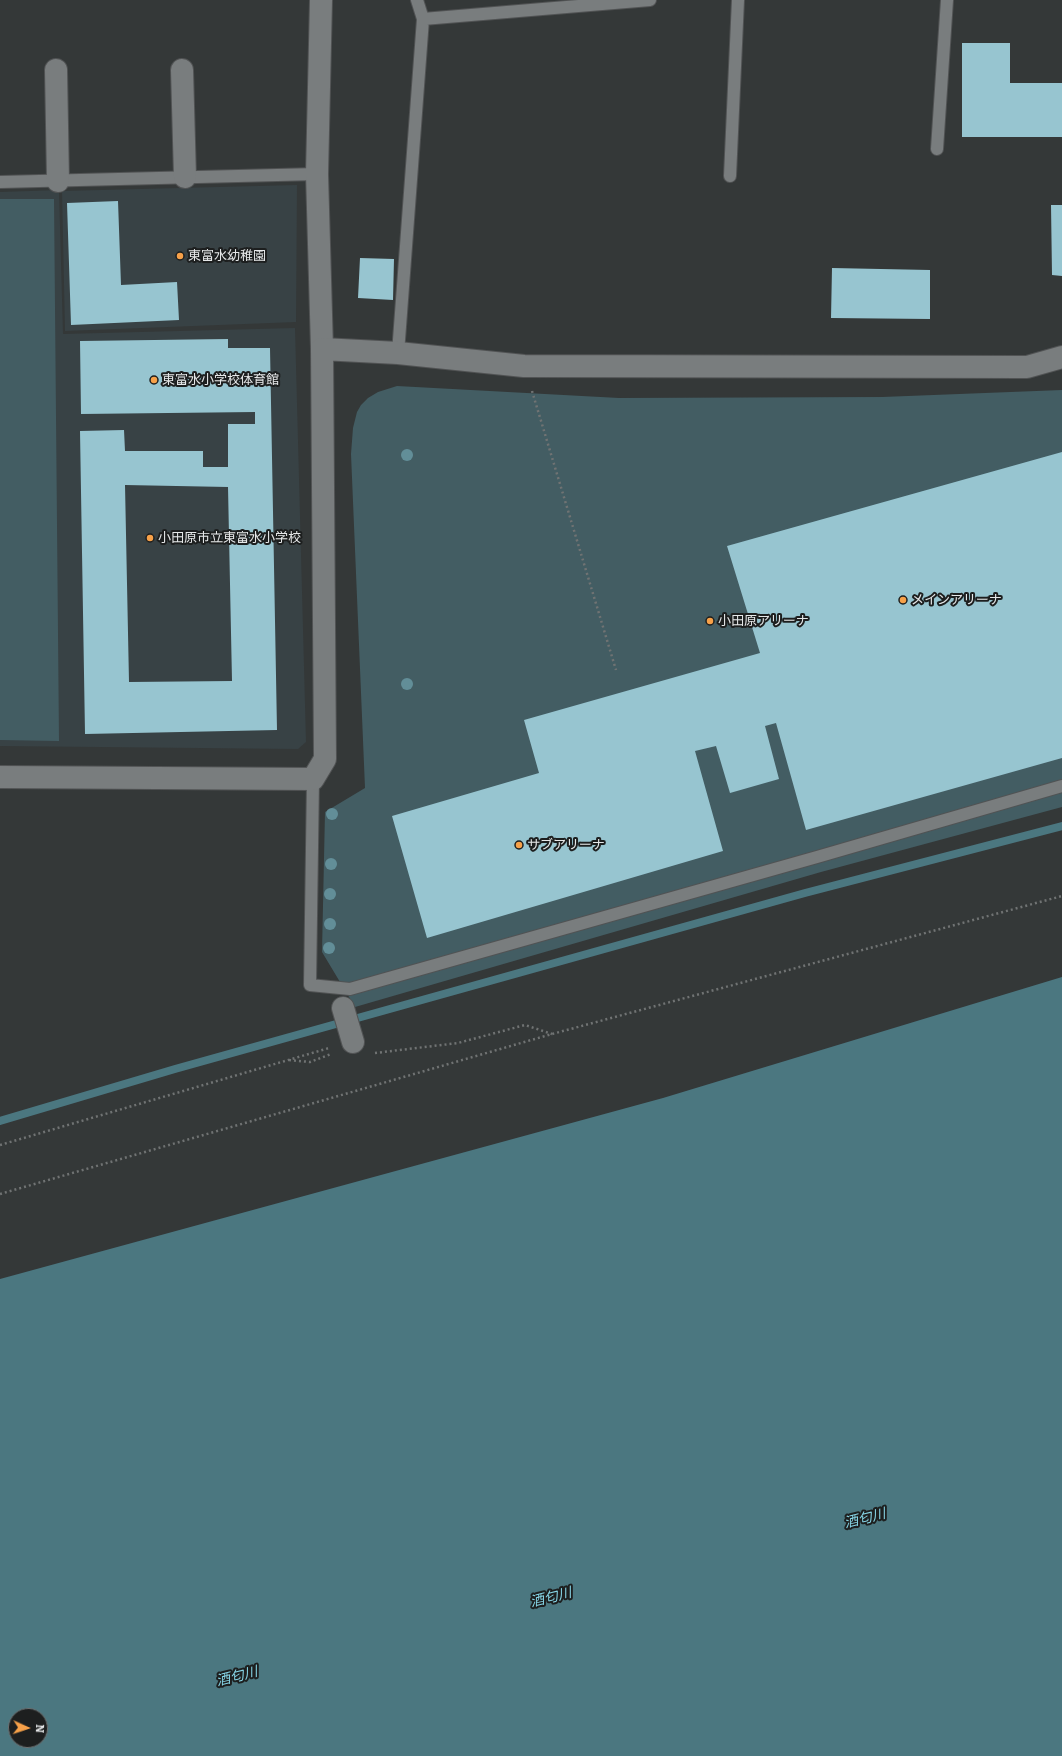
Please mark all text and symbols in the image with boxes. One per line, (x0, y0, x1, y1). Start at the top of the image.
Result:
place label: 東富水幼稚園 (188, 248, 266, 264)
marker: 東富水幼稚園 (175, 251, 185, 261)
place label: 東富水小学校体育館 (162, 372, 279, 388)
marker: 東富水小学校体育館 (149, 375, 159, 385)
place label: 小田原市立東富水小学校 (158, 530, 301, 546)
marker: 小田原市立東富水小学校 (145, 533, 155, 543)
place label: メインアリーナ (911, 592, 1002, 608)
marker: メインアリーナ (898, 595, 908, 605)
place label: 小田原アリーナ (718, 613, 809, 629)
marker: 小田原アリーナ (705, 616, 715, 626)
place label: サブアリーナ (527, 837, 605, 853)
marker: サブアリーナ (514, 840, 524, 850)
water label: 酒匂川 (843, 1506, 887, 1532)
water label: 酒匂川 (529, 1585, 573, 1611)
water label: 酒匂川 (215, 1664, 259, 1690)
north arrow (8, 1708, 48, 1748)
text: N (33, 1724, 46, 1733)

